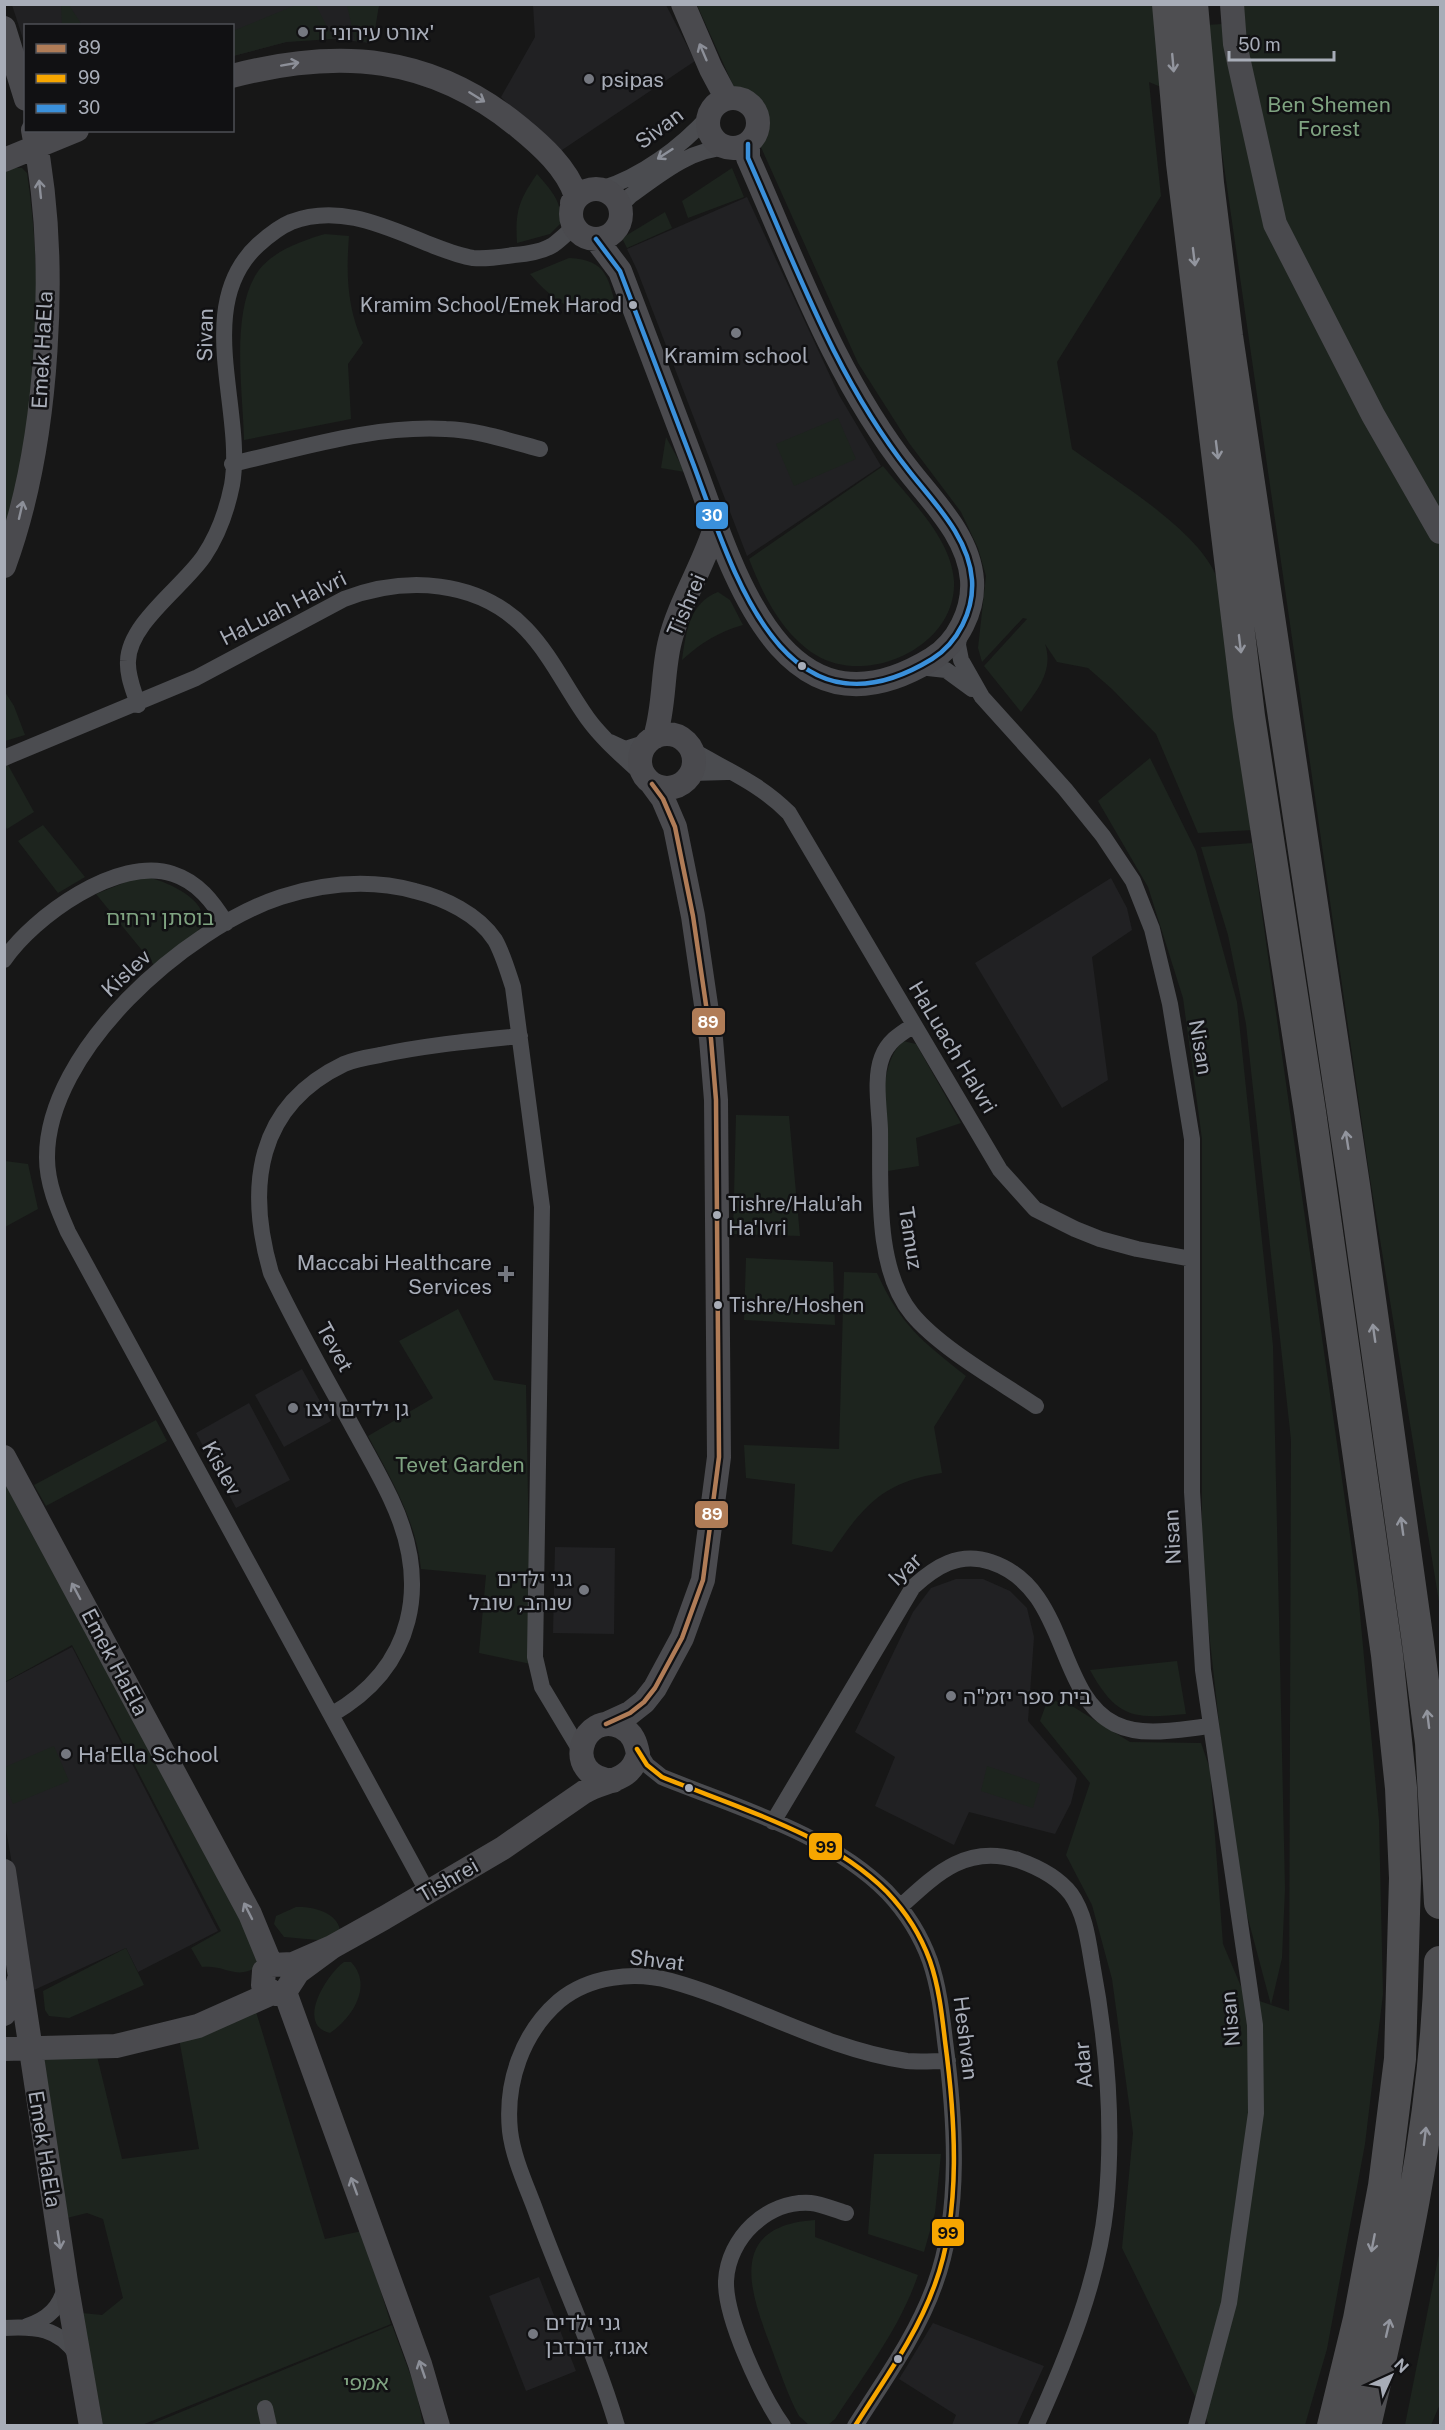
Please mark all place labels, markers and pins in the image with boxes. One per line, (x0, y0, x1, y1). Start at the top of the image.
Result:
place label: אורט עירוני ד' (315, 20, 434, 45)
marker: אורט עירוני ד' (296, 25, 310, 39)
place label: psipas (601, 67, 664, 92)
marker: psipas (582, 72, 596, 86)
place label: Kramim School/Emek Harod (360, 293, 622, 317)
marker: Kramim School/Emek Harod (627, 299, 639, 311)
marker: Kramim school (729, 326, 743, 340)
place label: Kramim school (664, 343, 808, 368)
unlabelled marker (796, 660, 808, 672)
place label: Tishre/Halu'ah Ha'Ivri (728, 1192, 862, 1240)
marker: Tishre/Halu'ah Ha'Ivri (711, 1209, 723, 1221)
place label: Maccabi Healthcare Services (297, 1250, 492, 1299)
marker: Maccabi Healthcare Services (497, 1265, 515, 1283)
place label: Tishre/Hoshen (729, 1293, 864, 1317)
marker: Tishre/Hoshen (712, 1299, 724, 1311)
place label: גן ילדים ויצו (305, 1396, 409, 1421)
marker: גן ילדים ויצו (286, 1401, 300, 1415)
place label: גני ילדים שנהב, שובל (469, 1566, 572, 1615)
marker: גני ילדים שנהב, שובל (577, 1583, 591, 1597)
place label: בית ספר יזמ"ה (963, 1684, 1091, 1709)
marker: בית ספר יזמ"ה (944, 1689, 958, 1703)
place label: Ha'Ella School (78, 1742, 219, 1767)
marker: Ha'Ella School (59, 1747, 73, 1761)
unlabelled marker (683, 1782, 695, 1794)
place label: גני ילדים אגוז, דובדבן (545, 2310, 648, 2359)
marker: גני ילדים אגוז, דובדבן (526, 2327, 540, 2341)
unlabelled marker (892, 2353, 904, 2365)

